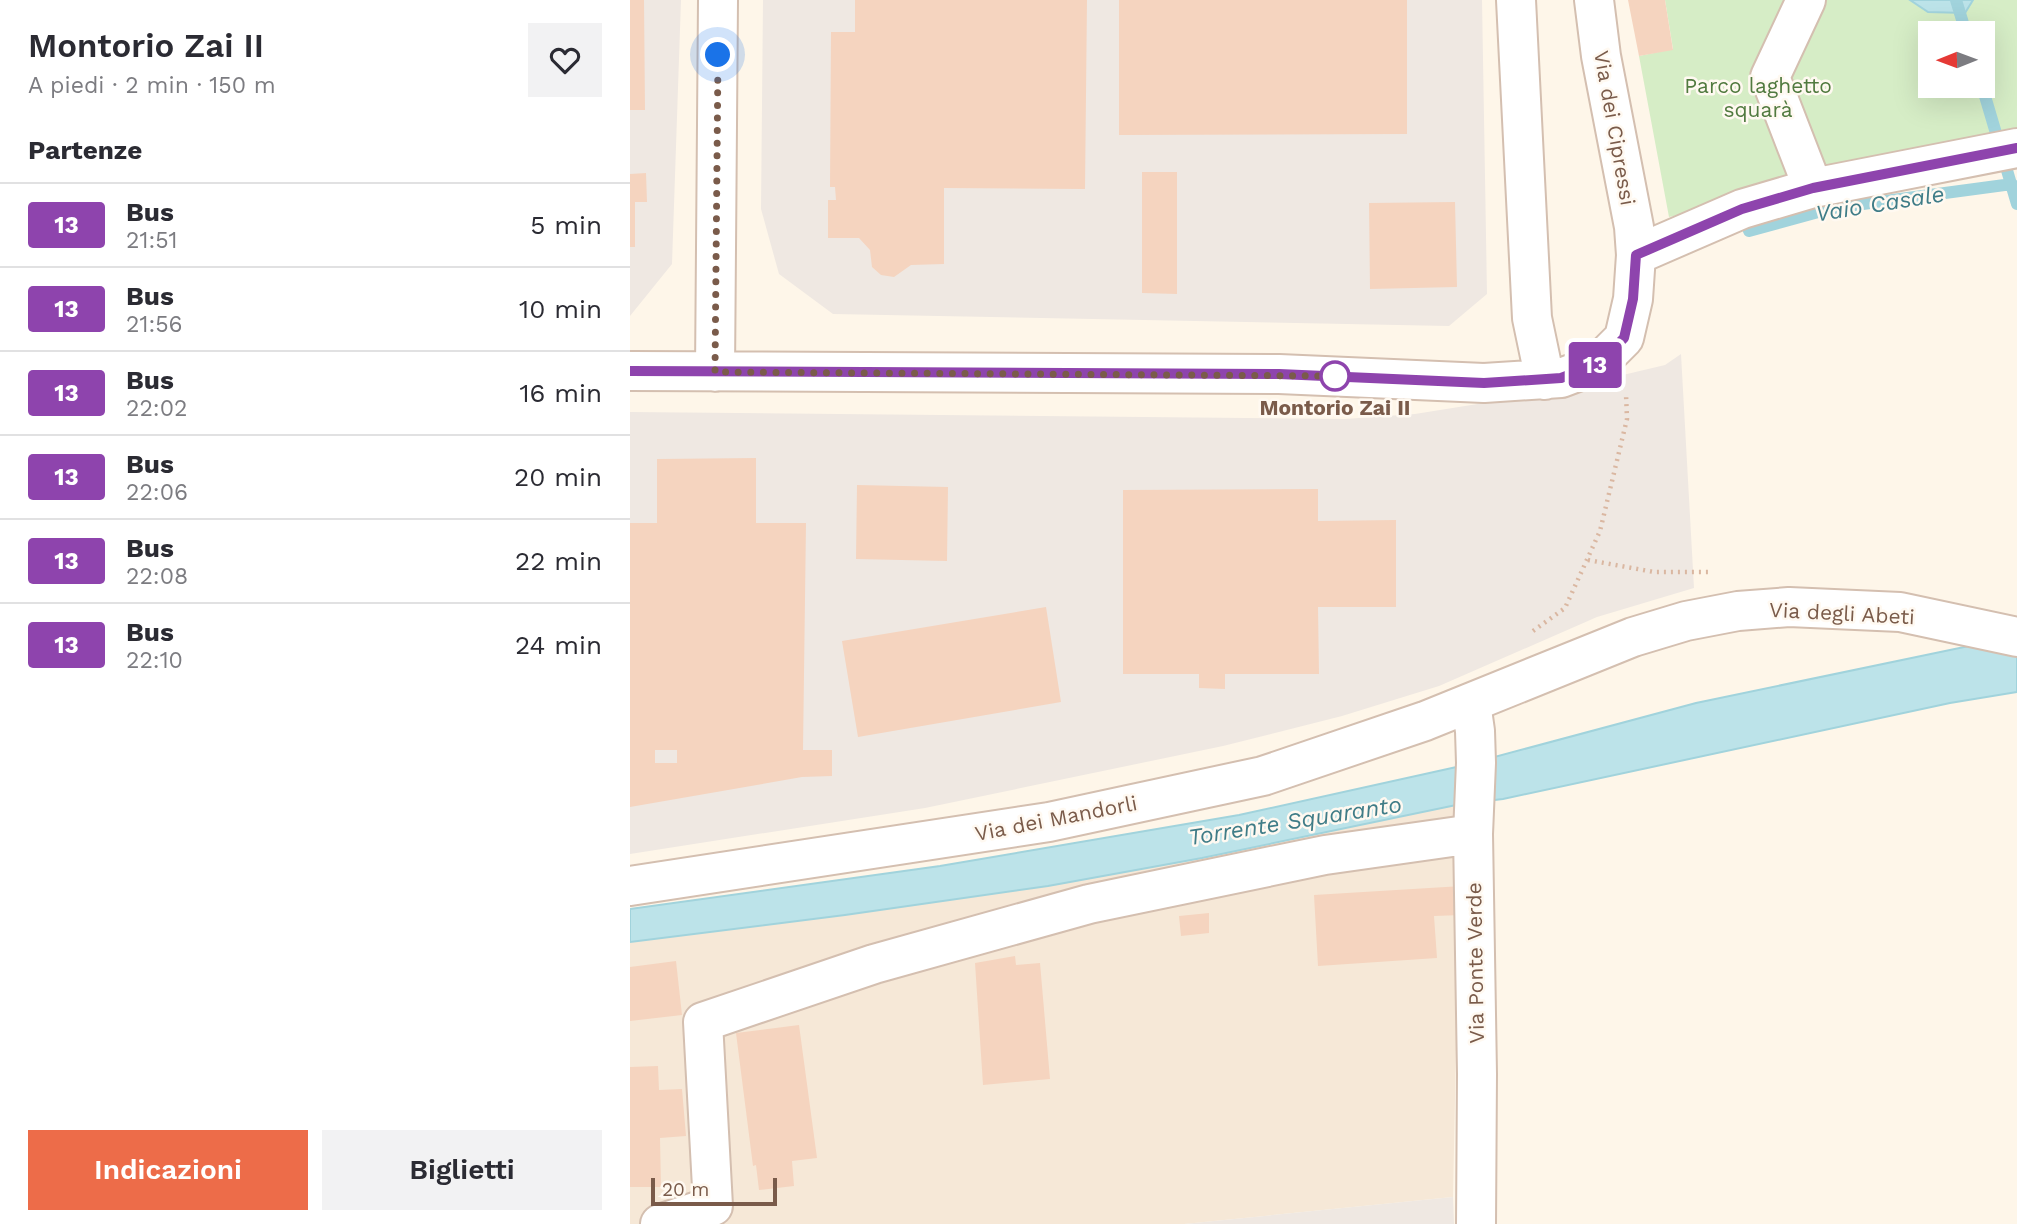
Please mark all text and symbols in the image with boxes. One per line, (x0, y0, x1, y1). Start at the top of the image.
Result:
north arrow (1918, 21, 1995, 98)
map controls (1918, 21, 1995, 98)
button: heart (528, 23, 602, 97)
text: Montorio Zai II (28, 26, 264, 65)
your location (700, 37, 735, 72)
street label: Via dei Cipressi (1589, 49, 1641, 207)
text: A piedi · 2 min · 150 m (28, 72, 276, 99)
park label: Parco laghetto squarà (1684, 73, 1832, 122)
text: Partenze (28, 135, 142, 165)
water label: Vaio Casale (1814, 180, 1946, 228)
text: Bus (126, 197, 174, 227)
text: 5 min (530, 210, 602, 240)
text: 13 (54, 211, 79, 239)
text: 21:51 (126, 227, 178, 254)
text: Bus (126, 281, 174, 311)
text: 10 min (519, 294, 602, 324)
text: 13 (54, 295, 79, 323)
text: 21:56 (126, 311, 183, 338)
line badge: 13 (1564, 342, 1626, 388)
text: 13 (1583, 351, 1607, 379)
marker: Montorio Zai II (1320, 361, 1350, 391)
text: Bus (126, 365, 174, 395)
text: 16 min (519, 378, 602, 408)
text: 13 (54, 379, 79, 407)
text: 22:02 (126, 395, 187, 422)
place label: Montorio Zai II (1259, 395, 1411, 420)
text: Bus (126, 449, 174, 479)
text: 20 min (514, 462, 602, 492)
text: 13 (54, 463, 79, 491)
text: 22:06 (126, 479, 188, 506)
text: Bus (126, 533, 174, 563)
text: 22 min (515, 546, 602, 576)
text: 13 (54, 547, 79, 575)
text: 22:08 (126, 563, 188, 590)
street label: Via degli Abeti (1769, 597, 1915, 629)
text: Bus (126, 617, 174, 647)
text: 24 min (515, 630, 602, 660)
text: 13 (54, 631, 79, 659)
text: 22:10 (126, 647, 183, 674)
street label: Via dei Mandorli (973, 790, 1139, 846)
water label: Torrente Squaranto (1186, 791, 1404, 851)
street label: Via Ponte Verde (1461, 882, 1489, 1044)
button: Indicazioni (28, 1130, 308, 1210)
button: Biglietti (322, 1130, 602, 1210)
scale bar (651, 1175, 777, 1207)
text: 20 m (662, 1178, 709, 1201)

